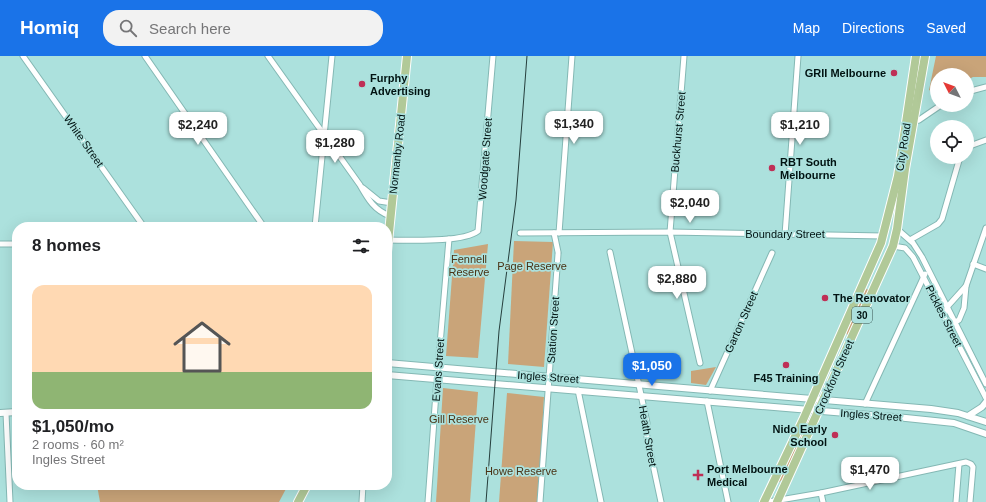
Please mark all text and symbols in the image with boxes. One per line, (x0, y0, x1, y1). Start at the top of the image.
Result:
search box (103, 10, 383, 46)
text: Homiq (20, 17, 79, 38)
icon: search (117, 17, 139, 39)
text: Search here (149, 20, 231, 37)
text: Map (793, 20, 820, 36)
text: Directions (842, 20, 904, 36)
text: Saved (926, 20, 966, 36)
place label: GRII Melbourne (805, 67, 886, 79)
marker: GRII Melbourne (889, 68, 899, 78)
north arrow (930, 68, 974, 112)
map controls (930, 68, 974, 164)
place label: Furphy Advertising (370, 72, 431, 97)
marker: Furphy Advertising (357, 79, 367, 89)
street label: Buckhurst Street (668, 91, 688, 173)
pin: $1,340 (541, 111, 607, 145)
pin: $2,240 (165, 112, 231, 146)
pin: $1,210 (767, 112, 833, 146)
street label: White Street (62, 113, 106, 169)
street label: Normanby Road (387, 114, 407, 194)
text: $1,340 (554, 116, 594, 131)
text: $2,240 (178, 117, 218, 132)
text: $1,210 (780, 117, 820, 132)
street label: Woodgate Street (476, 118, 494, 200)
button: locate (930, 120, 974, 164)
street label: City Road (893, 122, 913, 172)
pin: $1,280 (302, 130, 368, 164)
text: $1,280 (315, 135, 355, 150)
place label: RBT South Melbourne (780, 156, 837, 181)
marker: RBT South Melbourne (767, 163, 777, 173)
pin: $2,040 (657, 190, 723, 224)
text: $2,040 (670, 195, 710, 210)
street label: Boundary Street (745, 228, 825, 240)
icon: filters (350, 235, 372, 257)
text: 8 homes (32, 236, 101, 255)
park label: Fennell Reserve (449, 253, 489, 278)
park label: Page Reserve (497, 260, 567, 272)
pin: $2,880 (644, 266, 710, 300)
text: $2,880 (657, 271, 697, 286)
street label: Pickles Street (923, 283, 965, 349)
street label: Garton Street (722, 289, 760, 355)
place label: The Renovator (833, 292, 911, 304)
marker: The Renovator (820, 293, 830, 303)
street label: Station Street (545, 296, 561, 364)
road number: 30 (852, 307, 872, 323)
icon: home (166, 311, 238, 383)
street label: Evans Street (430, 338, 446, 402)
street label: Crockford Street (812, 338, 856, 416)
pin: $1,050 (619, 353, 685, 387)
text: $1,050 (632, 358, 672, 373)
marker: F45 Training (781, 360, 791, 370)
street label: Ingles Street (517, 369, 579, 385)
place label: F45 Training (754, 372, 818, 384)
street label: Heath Street (637, 405, 659, 467)
street label: Ingles Street (840, 407, 902, 423)
park label: Gill Reserve (429, 413, 489, 425)
text: $1,050/mo (32, 417, 114, 436)
place label: Nido Early School (773, 423, 828, 448)
marker: Nido Early School (830, 430, 840, 440)
text: 2 rooms · 60 m² (32, 437, 124, 452)
text: Ingles Street (32, 452, 105, 467)
pin: $1,470 (837, 457, 903, 491)
text: $1,470 (850, 462, 890, 477)
place label: Port Melbourne Medical (707, 463, 788, 488)
park label: Howe Reserve (485, 465, 557, 477)
marker: Port Melbourne Medical (692, 469, 704, 481)

